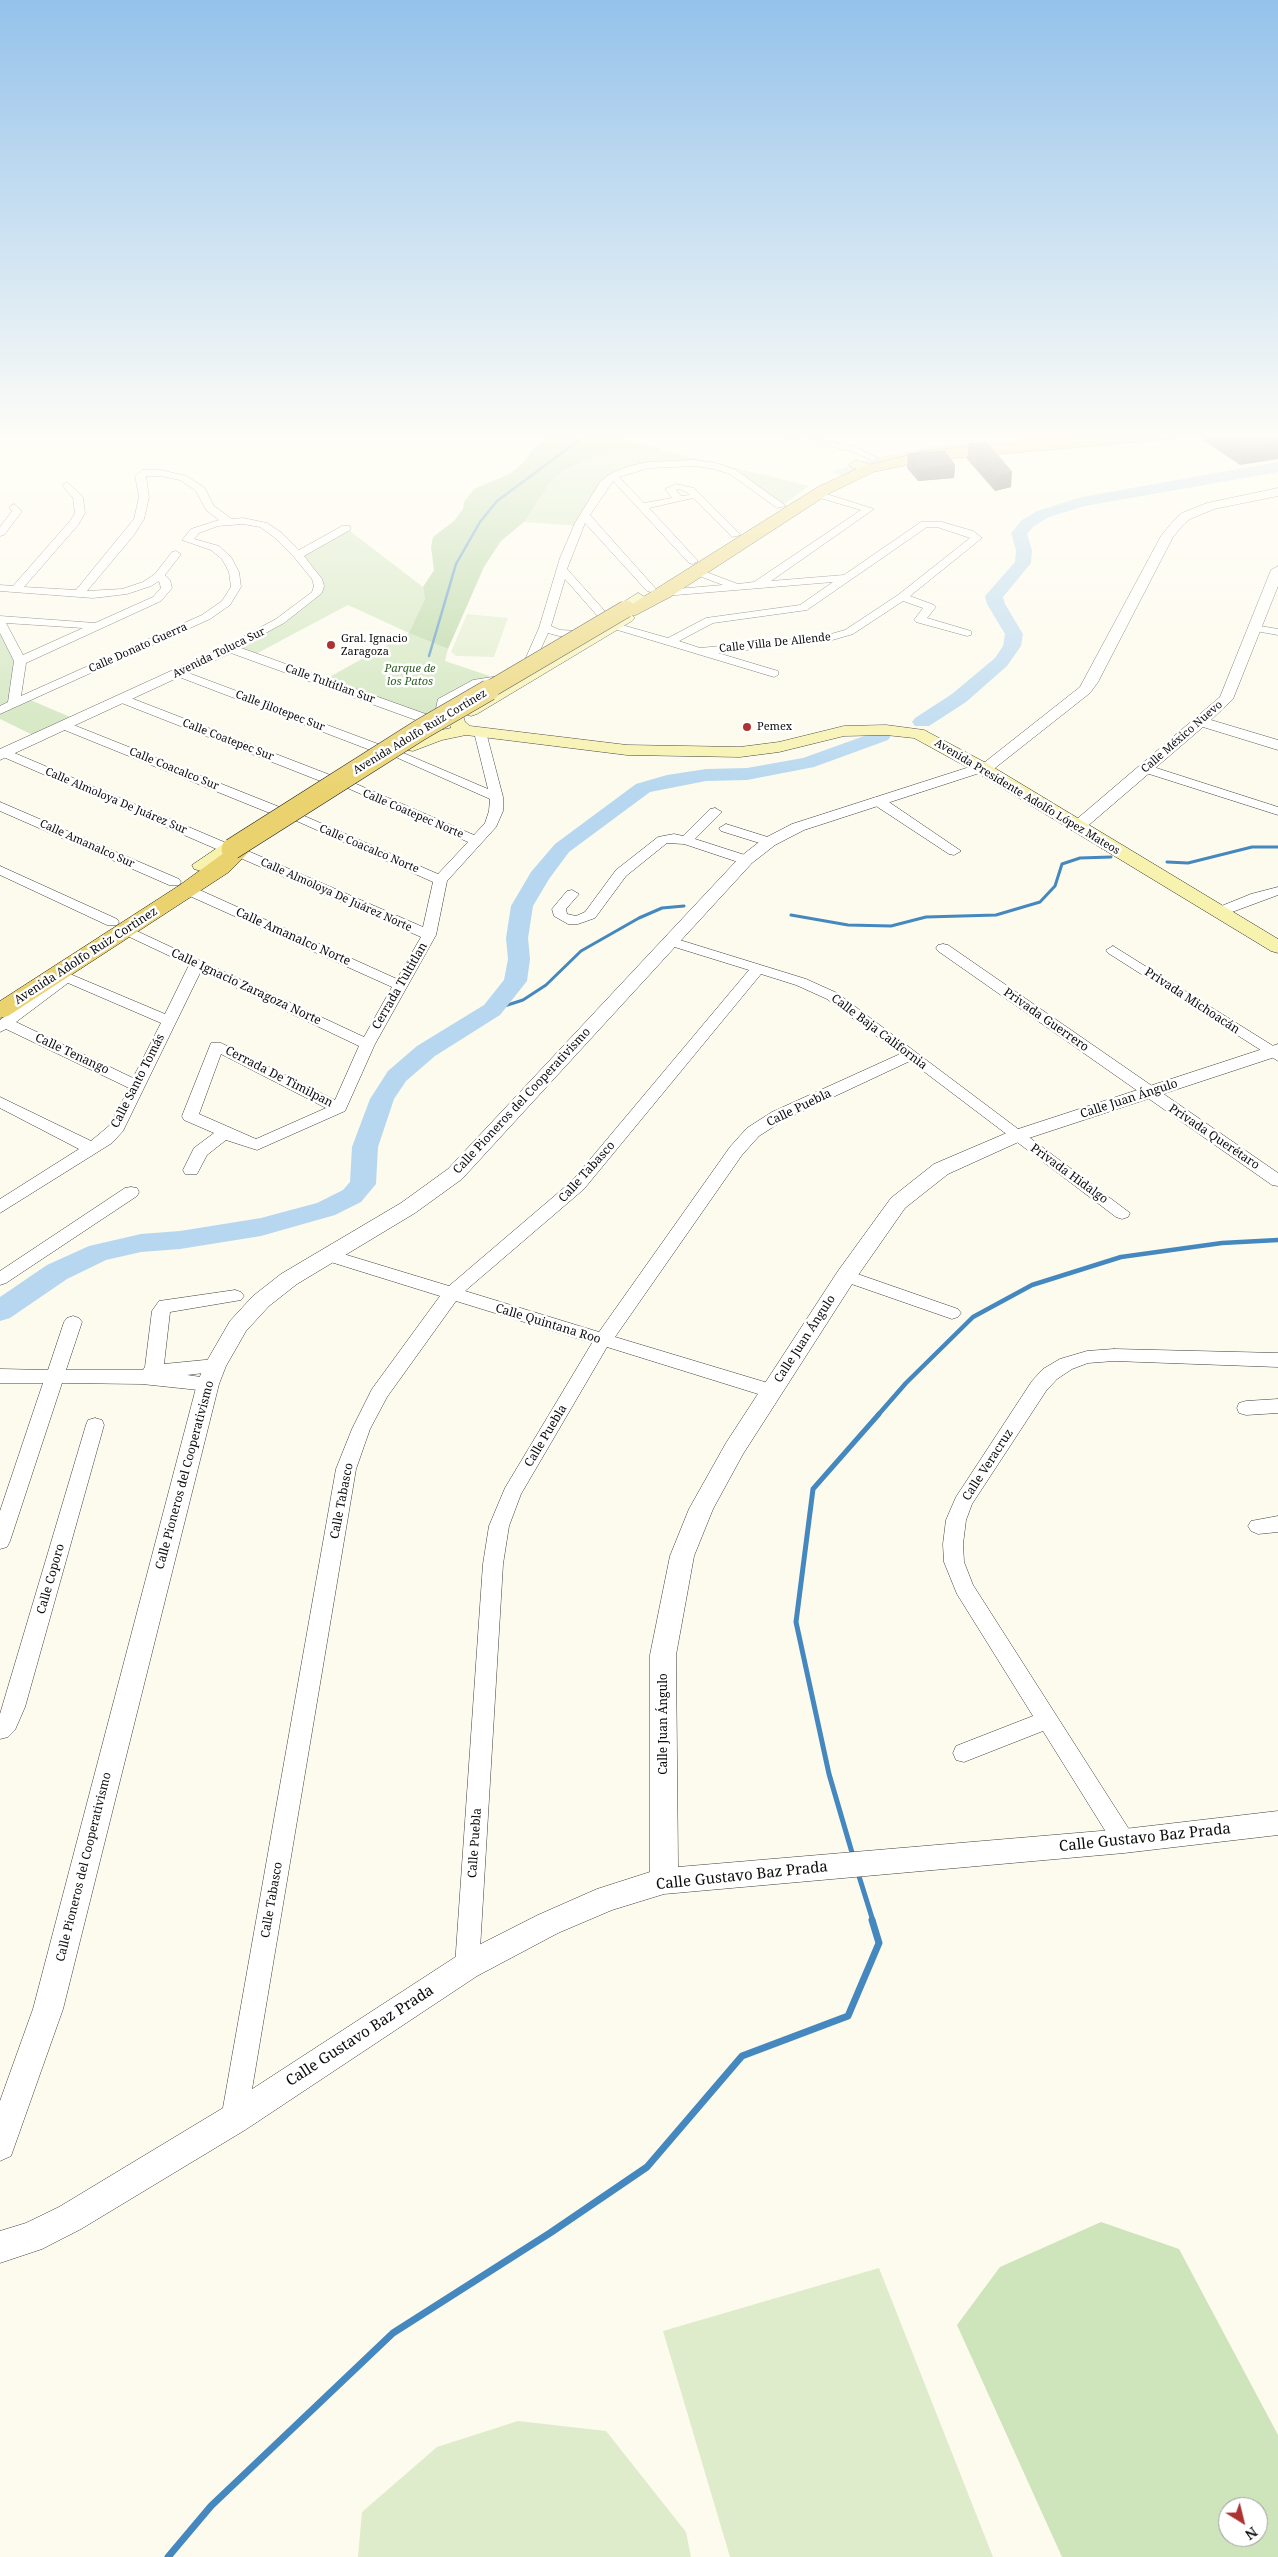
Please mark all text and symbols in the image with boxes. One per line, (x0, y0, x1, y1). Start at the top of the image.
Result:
street label: Calle Donato Guerra (87, 620, 189, 676)
street label: Avenida Toluca Sur (171, 625, 267, 681)
street label: Calle Villa De Allende (718, 631, 832, 655)
place label: Gral. Ignacio Zaragoza (341, 632, 408, 658)
marker: Gral. Ignacio Zaragoza (325, 639, 337, 651)
street label: Calle Tultitlan Sur (283, 662, 377, 706)
park label: Parque de los Patos (385, 662, 435, 688)
street label: Avenida Adolfo Ruiz Cortinez (351, 687, 489, 777)
street label: Calle Jilotepec Sur (234, 688, 326, 734)
street label: Calle México Nuevo (1139, 698, 1225, 776)
street label: Calle Coatepec Sur (181, 717, 275, 763)
place label: Pemex (757, 720, 792, 734)
marker: Pemex (741, 721, 753, 733)
street label: Avenida Presidente Adolfo López Mateos (932, 736, 1122, 858)
street label: Calle Coacalco Sur (127, 745, 221, 793)
street label: Calle Almoloya De Juárez Sur (43, 765, 189, 837)
street label: Calle Coatepec Norte (361, 787, 465, 841)
street label: Calle Amanalco Sur (38, 817, 136, 871)
street label: Calle Coacalco Norte (317, 822, 421, 876)
street label: Calle Almoloya De Juárez Norte (258, 856, 414, 934)
street label: Avenida Adolfo Ruiz Cortinez (12, 904, 160, 1008)
street label: Calle Amanalco Norte (233, 905, 353, 969)
street label: Cerrada Tultitlan (369, 940, 431, 1032)
street label: Calle Ignacio Zaragoza Norte (169, 946, 323, 1028)
street label: Privada Michoacán (1142, 965, 1242, 1037)
street label: Privada Guerrero (1001, 985, 1091, 1055)
street label: Calle Baja California (828, 991, 930, 1073)
street label: Calle Pioneros del Cooperativismo (450, 1025, 594, 1177)
street label: Calle Tenango (33, 1031, 111, 1077)
street label: Calle Santo Tomás (108, 1032, 168, 1130)
street label: Cerrada De Timilpan (223, 1044, 335, 1110)
street label: Calle Juan Ángulo (1078, 1076, 1180, 1122)
street label: Calle Puebla (764, 1086, 834, 1130)
street label: Privada Querétaro (1166, 1101, 1262, 1173)
street label: Calle Tabasco (556, 1138, 618, 1206)
street label: Privada Hidalgo (1027, 1141, 1111, 1207)
street label: Calle Juan Ángulo (771, 1292, 839, 1386)
street label: Calle Quintana Roo (494, 1301, 602, 1347)
street label: Calle Pioneros del Cooperativismo (153, 1379, 217, 1571)
street label: Calle Puebla (522, 1402, 570, 1470)
street label: Calle Veracruz (960, 1427, 1016, 1503)
street label: Calle Tabasco (328, 1462, 356, 1540)
street label: Calle Coporo (34, 1542, 68, 1616)
street label: Calle Juan Ángulo (657, 1673, 671, 1775)
street label: Calle Pioneros del Cooperativismo (53, 1771, 115, 1963)
street label: Calle Puebla (465, 1807, 485, 1879)
street label: Calle Gustavo Baz Prada (1058, 1820, 1232, 1856)
street label: Calle Gustavo Baz Prada (655, 1858, 829, 1894)
street label: Calle Tabasco (258, 1861, 286, 1939)
street label: Calle Gustavo Baz Prada (283, 1981, 437, 2091)
north arrow (1218, 2497, 1268, 2547)
text: N (1241, 2523, 1262, 2545)

